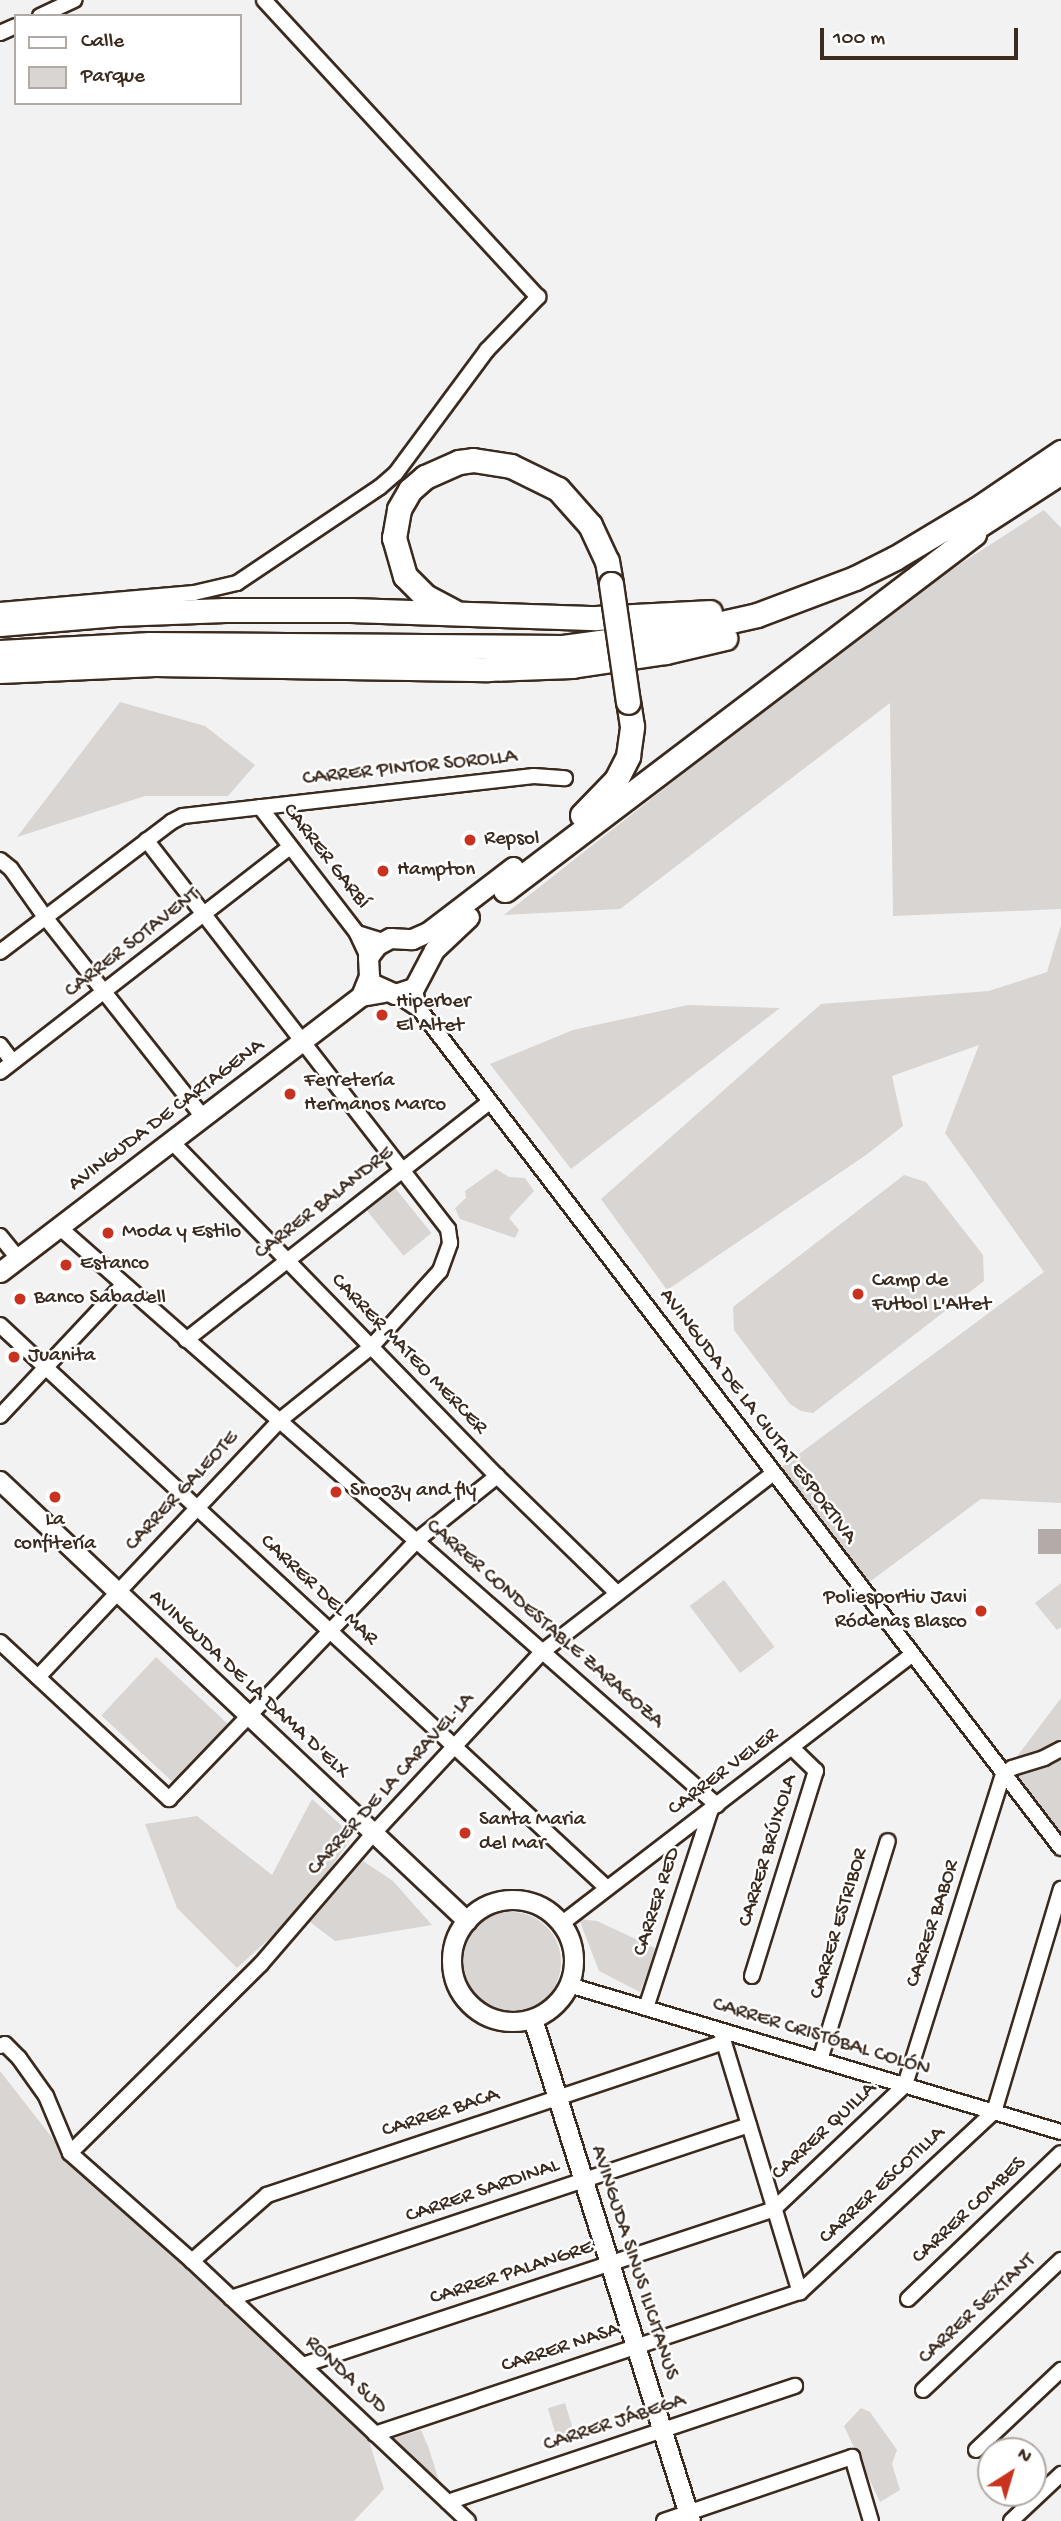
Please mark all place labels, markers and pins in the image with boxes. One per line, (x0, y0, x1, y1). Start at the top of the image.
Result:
place label: Repsol (484, 827, 539, 853)
marker: Repsol (462, 832, 478, 848)
place label: Hampton (397, 858, 475, 884)
marker: Hampton (375, 863, 391, 879)
place label: Hiperber El Altet (396, 990, 471, 1040)
marker: Hiperber El Altet (374, 1007, 390, 1023)
place label: Ferretería Hermanos Marco (304, 1069, 446, 1119)
marker: Ferretería Hermanos Marco (282, 1086, 298, 1102)
place label: Moda y Estilo (122, 1220, 241, 1246)
marker: Moda y Estilo (100, 1225, 116, 1241)
place label: Estanco (80, 1252, 149, 1278)
marker: Estanco (58, 1257, 74, 1273)
place label: Camp de Futbol L'Altet (872, 1269, 991, 1319)
place label: Banco Sabadell (34, 1286, 166, 1312)
marker: Camp de Futbol L'Altet (850, 1286, 866, 1302)
marker: Banco Sabadell (12, 1291, 28, 1307)
place label: Juanita (28, 1344, 95, 1370)
marker: Juanita (6, 1349, 22, 1365)
place label: Snoozy and fly (350, 1479, 476, 1505)
marker: Snoozy and fly (328, 1484, 344, 1500)
marker: La confitería (47, 1489, 63, 1505)
place label: La confitería (14, 1508, 96, 1558)
place label: Poliesportiu Javi Ródenas Blasco (824, 1586, 967, 1636)
marker: Poliesportiu Javi Ródenas Blasco (973, 1603, 989, 1619)
place label: Santa Maria del Mar (479, 1808, 585, 1858)
marker: Santa Maria del Mar (457, 1825, 473, 1841)

